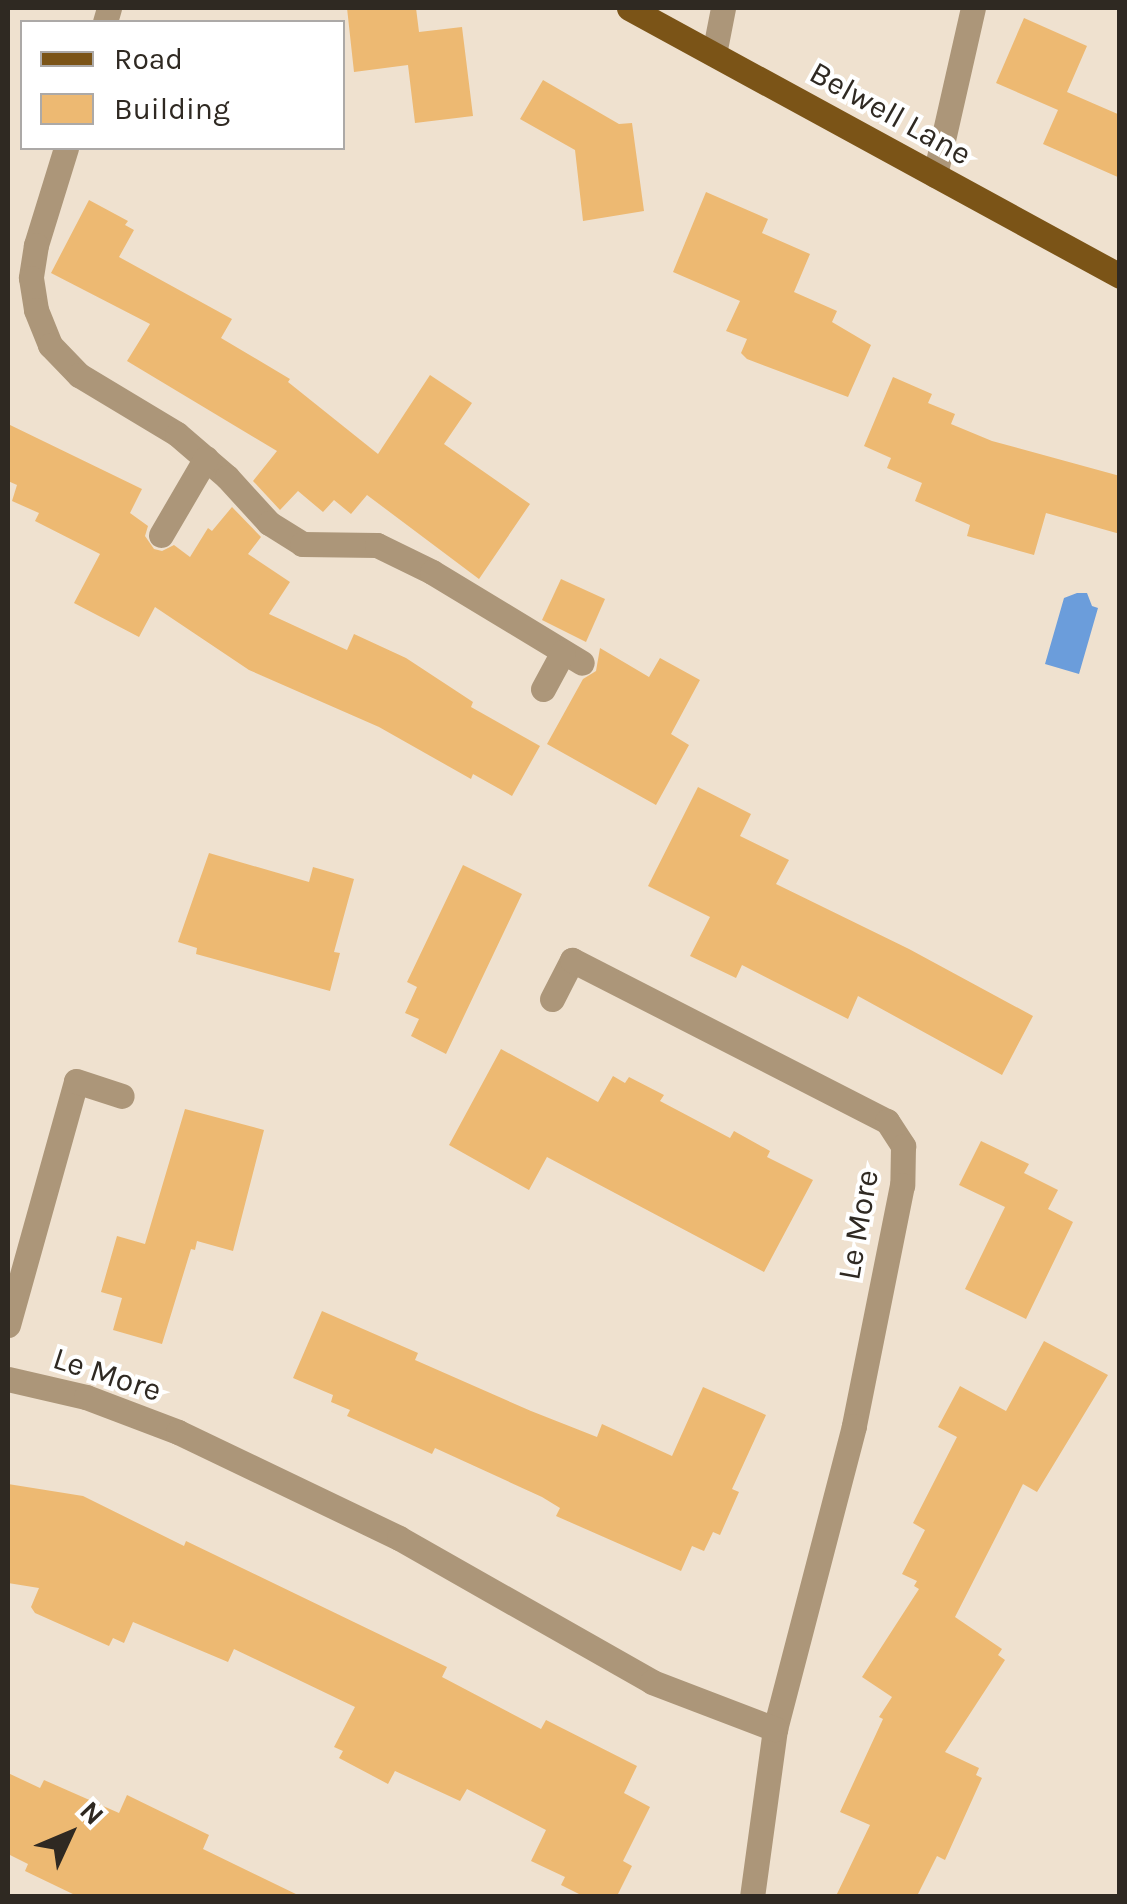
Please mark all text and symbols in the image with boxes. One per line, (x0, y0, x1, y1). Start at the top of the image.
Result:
legend (20, 20, 345, 150)
text: Road (114, 41, 183, 77)
street label: Belwell Lane (803, 54, 977, 174)
text: Building (114, 91, 230, 127)
street label: Le More (830, 1167, 888, 1283)
street label: Le More (48, 1339, 166, 1411)
north arrow (20, 1784, 120, 1884)
text: N (73, 1794, 111, 1831)

